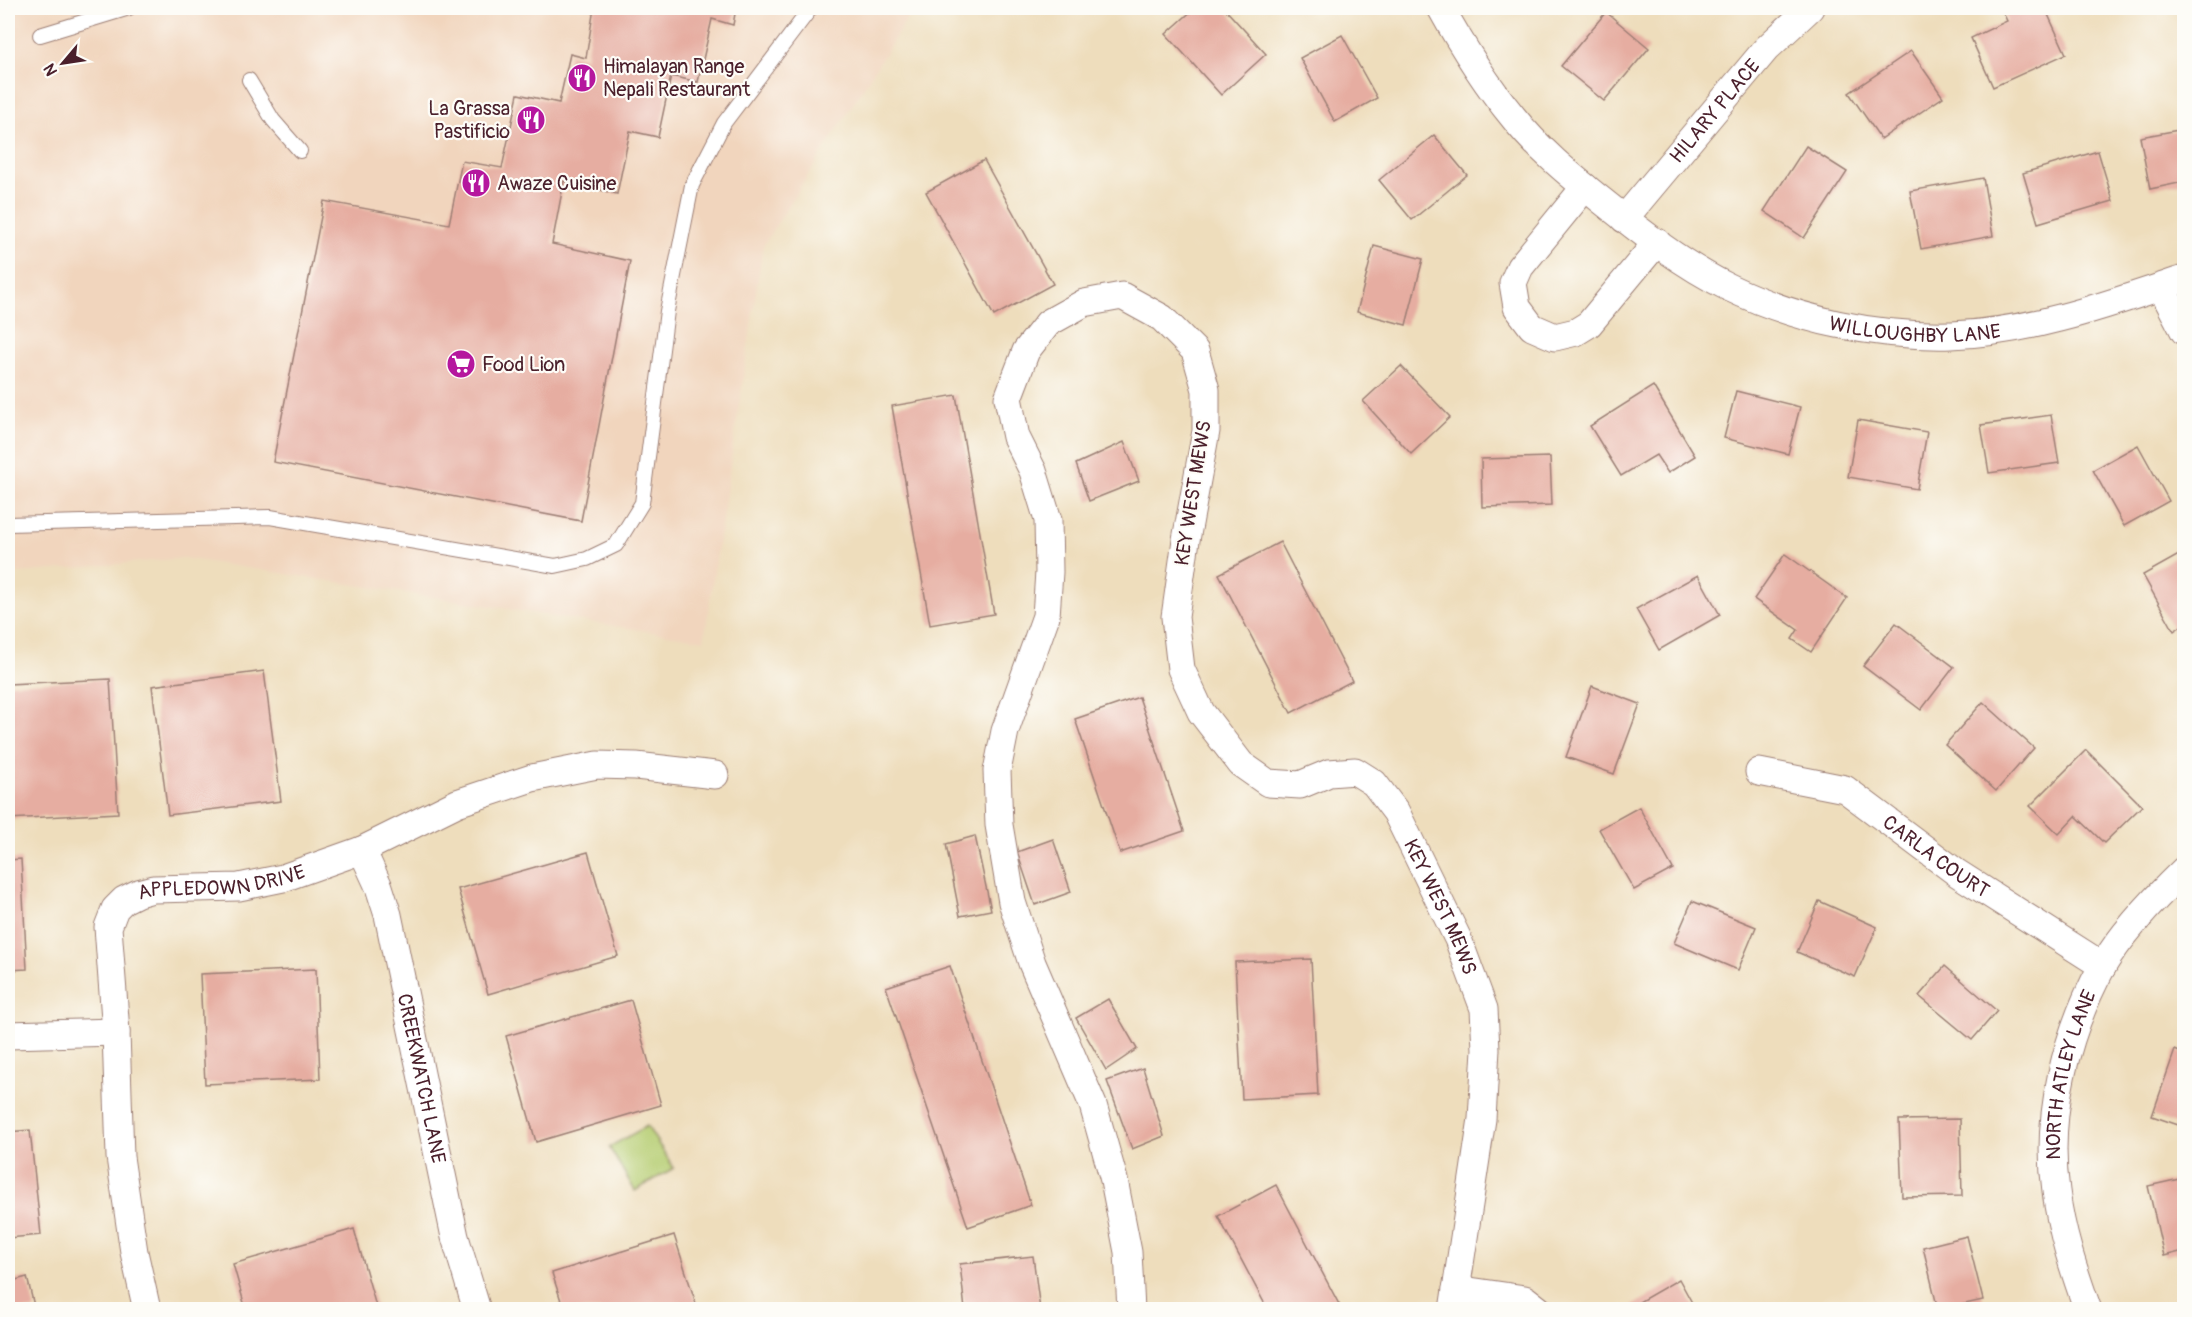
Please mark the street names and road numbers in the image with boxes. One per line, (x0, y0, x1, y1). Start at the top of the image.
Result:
street label: HILARY PLACE (1664, 54, 1765, 168)
street label: WILLOUGHBY LANE (1827, 310, 2002, 348)
street label: KEY WEST MEWS (1169, 419, 1217, 567)
street label: CARLA COURT (1878, 809, 1994, 903)
street label: KEY WEST MEWS (1399, 835, 1483, 978)
street label: APPLEDOWN DRIVE (135, 859, 308, 905)
street label: NORTH ATLEY LANE (2041, 986, 2101, 1160)
street label: CREEKWATCH LANE (392, 991, 452, 1165)

